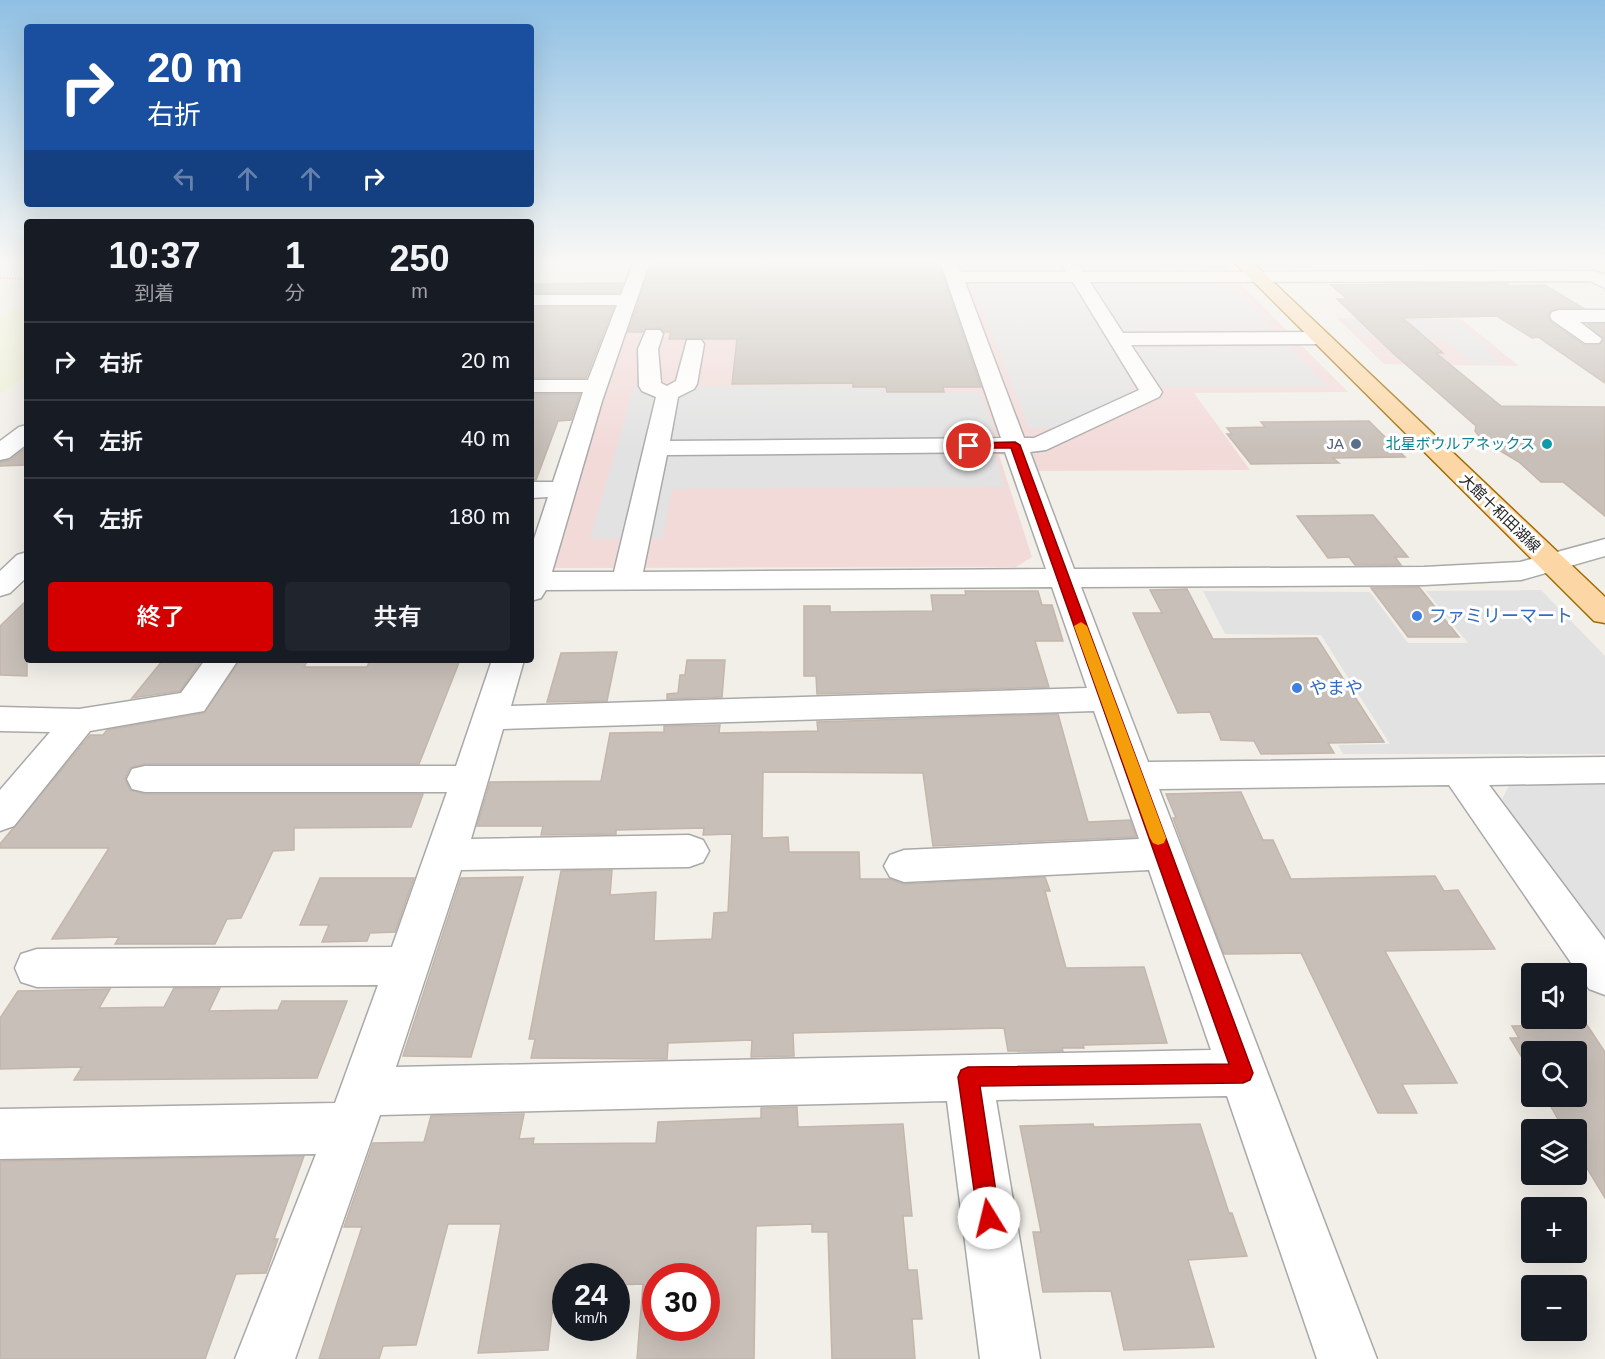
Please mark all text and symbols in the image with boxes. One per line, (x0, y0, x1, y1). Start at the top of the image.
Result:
text: 20 m (147, 44, 243, 91)
icon: right (48, 48, 126, 126)
text: 右折 (147, 100, 201, 130)
icon: left (168, 162, 201, 195)
icon: ahead (231, 162, 264, 195)
icon: ahead (294, 162, 327, 195)
icon: right (357, 162, 390, 195)
text: 10:37 (108, 235, 201, 276)
text: 1 (285, 235, 305, 276)
text: 250 (389, 238, 450, 279)
text: m (411, 280, 428, 302)
text: 到着 (134, 282, 174, 304)
text: 分 (285, 282, 305, 304)
icon: right (48, 345, 81, 378)
text: 20 m (461, 348, 510, 373)
text: 右折 (99, 351, 143, 376)
pin (943, 420, 994, 471)
icon: left (48, 423, 81, 456)
text: 40 m (461, 426, 510, 451)
text: 左折 (99, 429, 143, 454)
icon: arrive (952, 429, 985, 462)
place label: JA (1326, 435, 1344, 452)
place label: 北星ボウルアネックス (1385, 435, 1535, 452)
marker: JA (1349, 437, 1363, 451)
marker: 北星ボウルアネックス (1540, 437, 1554, 451)
street label: 大館十和田湖線 (1457, 470, 1544, 555)
icon: left (48, 501, 81, 534)
text: 180 m (449, 504, 510, 529)
text: 左折 (99, 507, 143, 532)
button: 終了 (48, 582, 273, 651)
button: 共有 (285, 582, 510, 651)
place label: ファミリーマート (1429, 606, 1573, 626)
marker: ファミリーマート (1410, 609, 1424, 623)
place label: やまや (1309, 678, 1363, 698)
marker: やまや (1290, 681, 1304, 695)
map controls (1521, 963, 1587, 1341)
button: sound (1521, 963, 1587, 1029)
button: search (1521, 1041, 1587, 1107)
button: layers (1521, 1119, 1587, 1185)
position arrow (957, 1186, 1021, 1250)
button: + (1521, 1197, 1587, 1263)
speed limit sign: 30 (642, 1263, 720, 1341)
button: − (1521, 1275, 1587, 1341)
text: 24 (574, 1278, 608, 1311)
text: km/h (575, 1309, 607, 1326)

